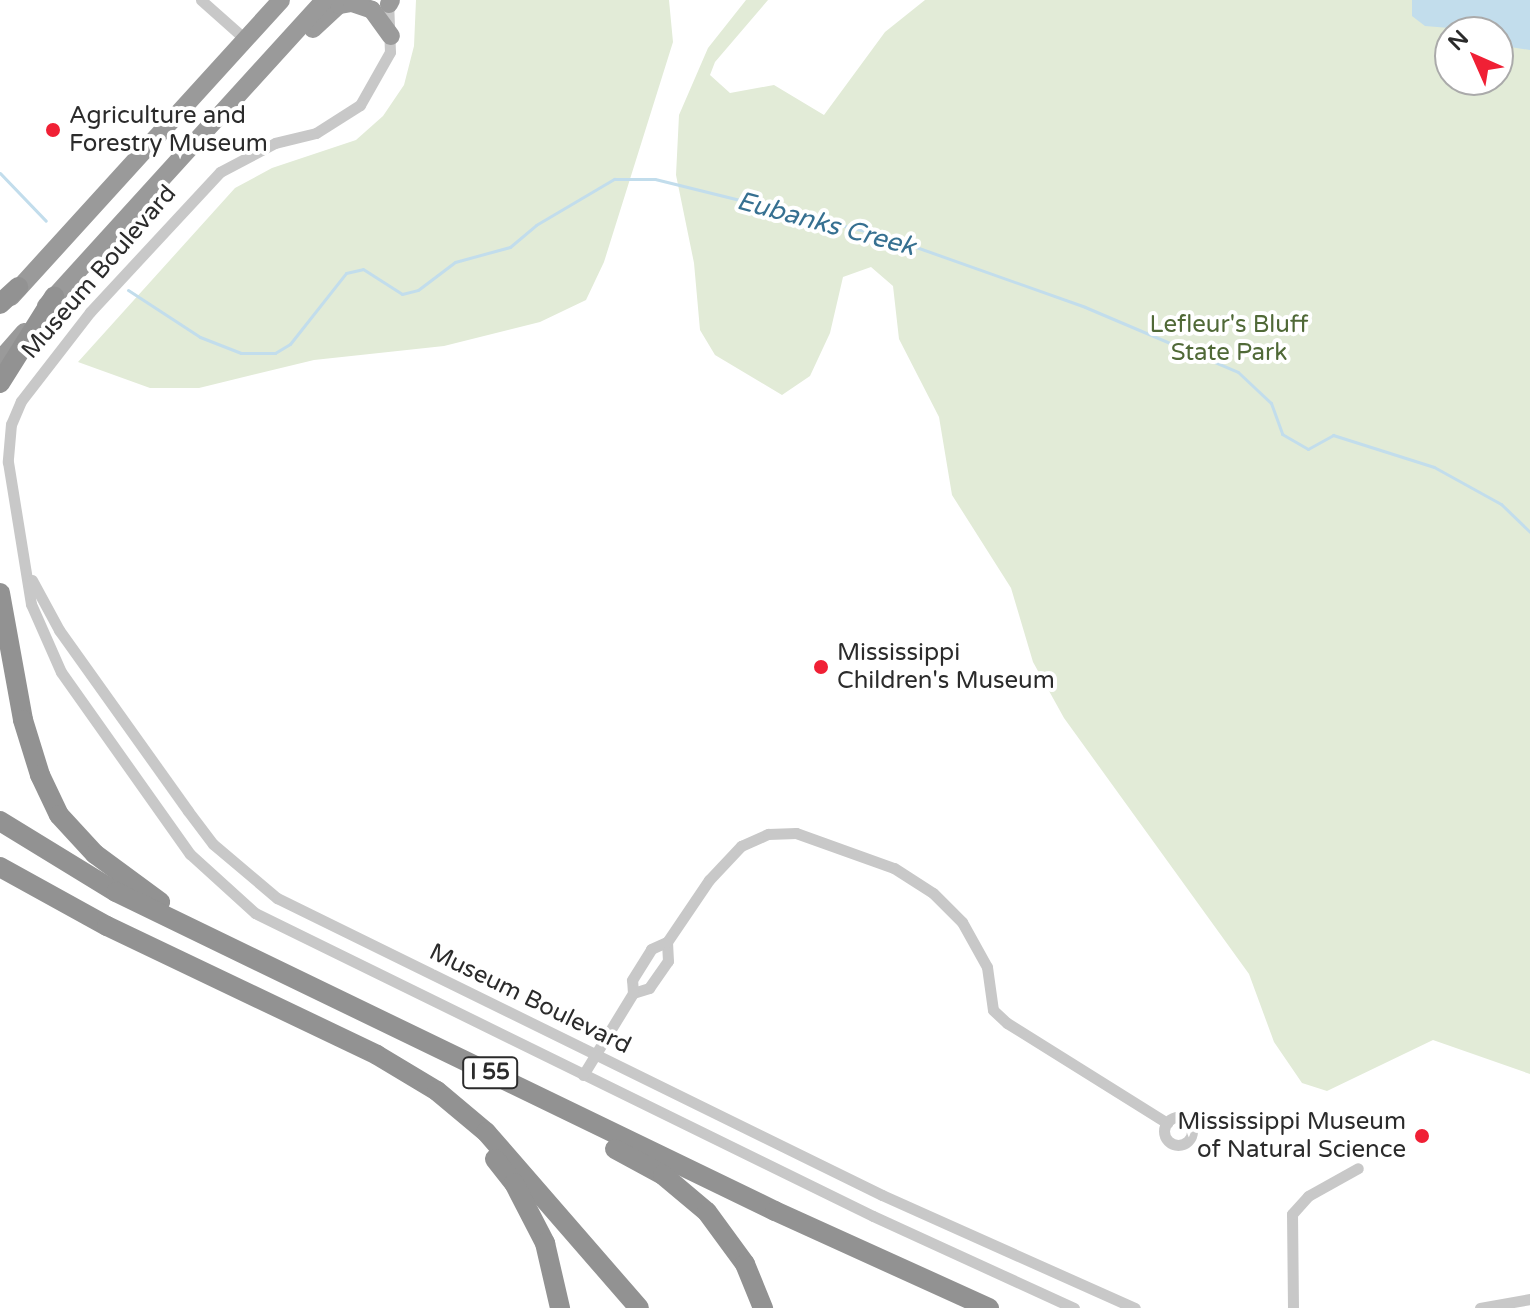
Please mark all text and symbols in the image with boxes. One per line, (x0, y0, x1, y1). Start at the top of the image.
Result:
north arrow (1434, 16, 1514, 96)
text: N (1443, 25, 1474, 56)
place label: Agriculture and Forestry Museum (69, 102, 268, 158)
marker: Agriculture and Forestry Museum (44, 121, 62, 139)
street label: Museum Boulevard (16, 179, 182, 365)
water label: Eubanks Creek (733, 185, 919, 263)
park label: Lefleur's Bluff State Park (1150, 311, 1308, 367)
place label: Mississippi Children's Museum (837, 639, 1055, 695)
marker: Mississippi Children's Museum (812, 658, 830, 676)
street label: Museum Boulevard (425, 938, 635, 1060)
road number: I 55 (462, 1055, 518, 1091)
place label: Mississippi Museum of Natural Science (1177, 1108, 1406, 1164)
marker: Mississippi Museum of Natural Science (1413, 1127, 1431, 1145)

